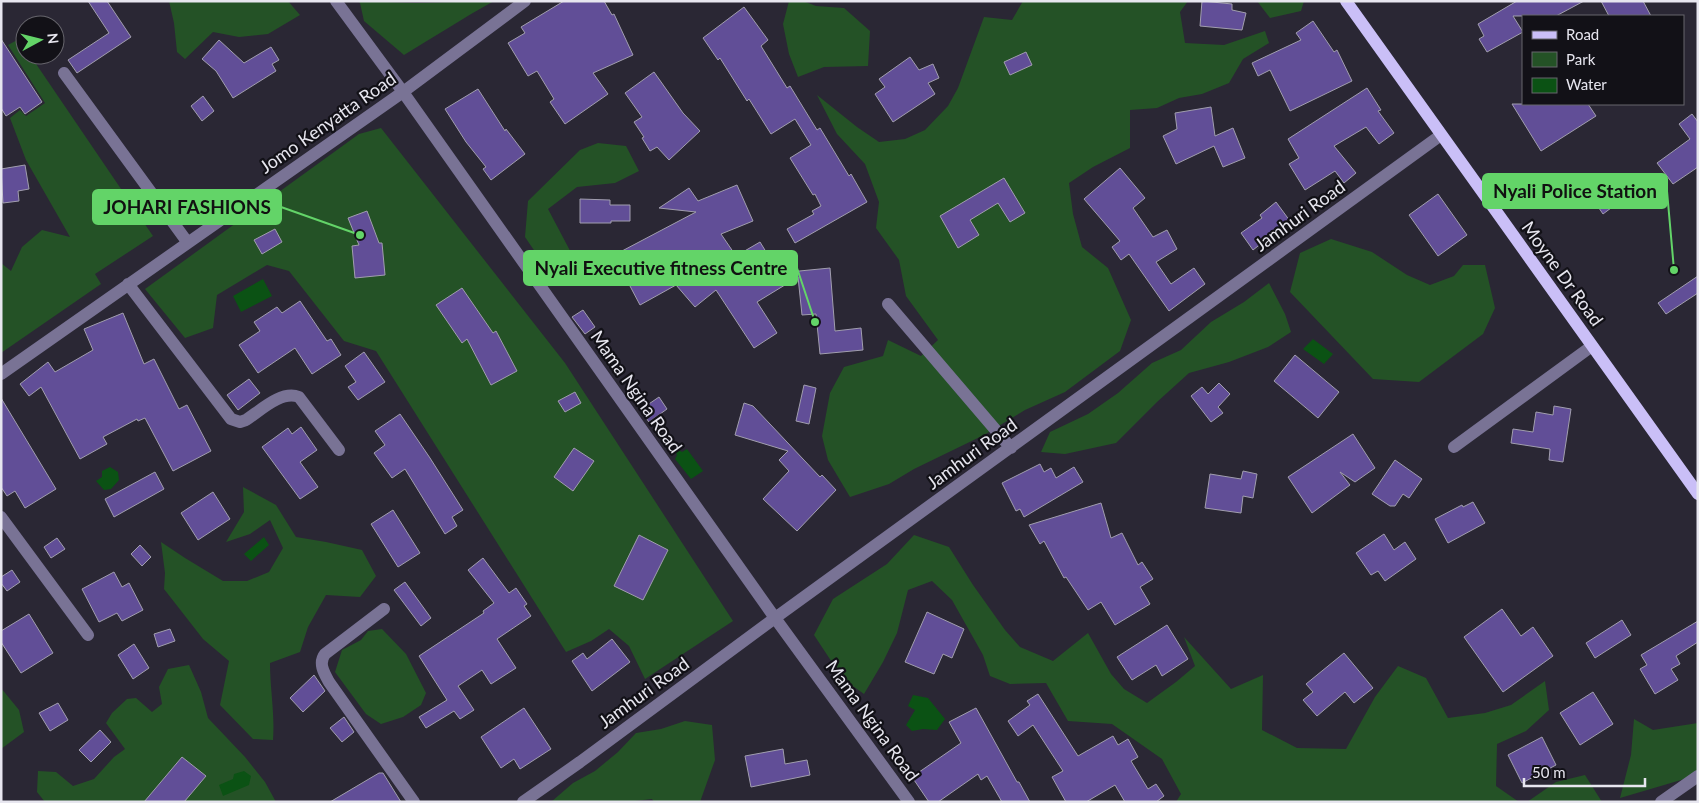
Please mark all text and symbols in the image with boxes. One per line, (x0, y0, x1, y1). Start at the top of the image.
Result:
north arrow (15, 15, 65, 65)
legend (1522, 15, 1684, 105)
text: Road (1566, 25, 1599, 43)
text: N (44, 32, 62, 45)
text: Park (1566, 50, 1596, 68)
street label: Jomo Kenyatta Road (255, 67, 400, 177)
text: Water (1566, 75, 1607, 93)
callout: Nyali Police Station (1483, 174, 1667, 208)
street label: Jamhuri Road (1250, 175, 1349, 255)
text: Nyali Police Station (1493, 179, 1657, 202)
callout: JOHARI FASHIONS (93, 190, 281, 224)
text: JOHARI FASHIONS (103, 195, 271, 218)
street label: Moyne Dr Road (1517, 217, 1608, 330)
callout: Nyali Executive fitness Centre (524, 251, 797, 285)
text: Nyali Executive fitness Centre (535, 256, 787, 279)
street label: Mama Ngina Road (586, 326, 687, 457)
street label: Jamhuri Road (922, 413, 1021, 493)
street label: Jamhuri Road (594, 652, 693, 732)
street label: Mama Ngina Road (821, 656, 924, 785)
scale bar (1524, 756, 1645, 788)
text: 50 m (1532, 763, 1566, 781)

